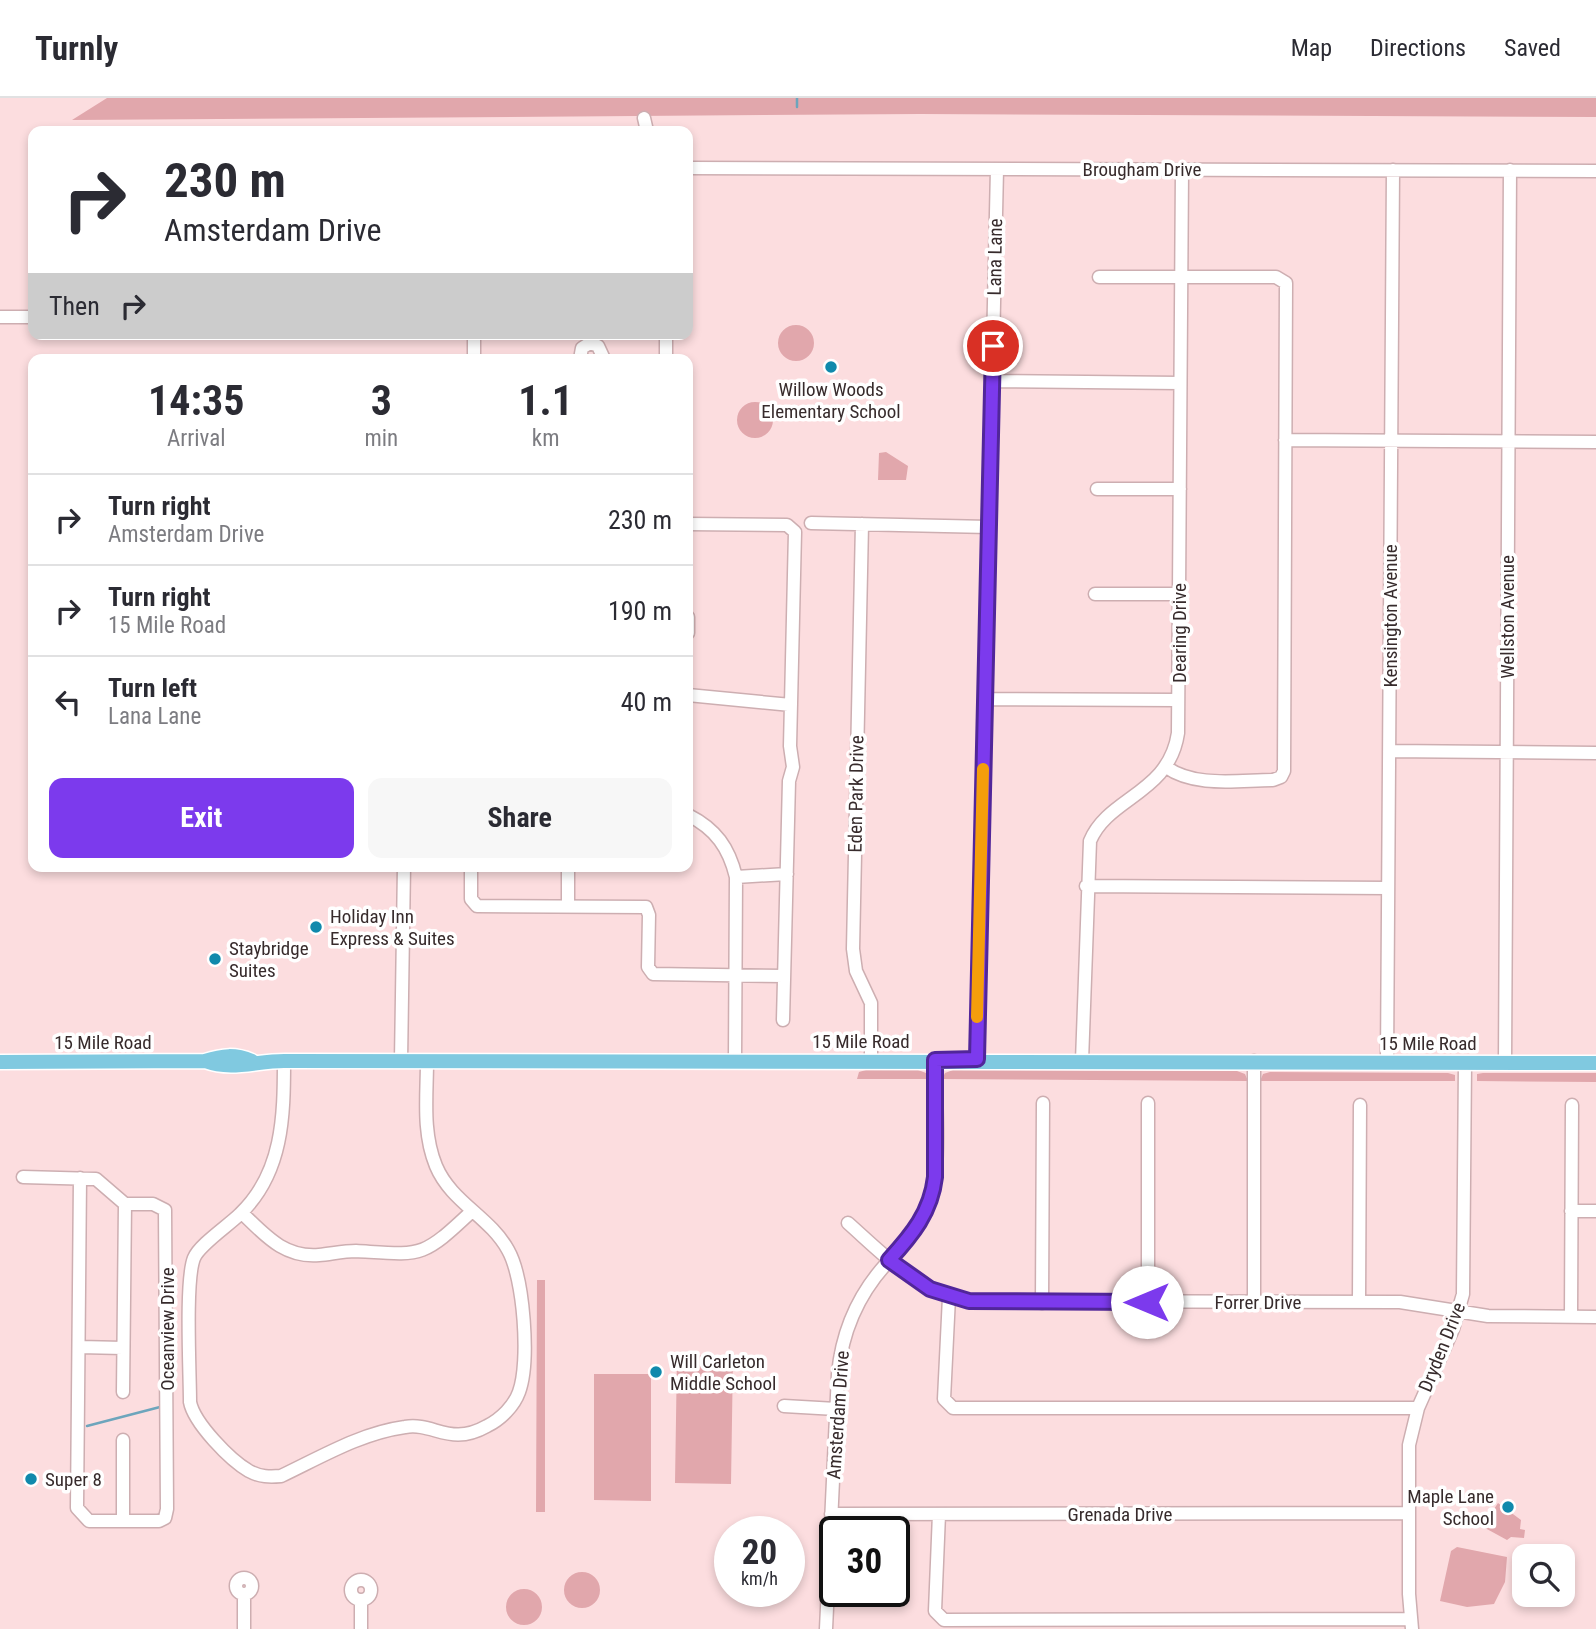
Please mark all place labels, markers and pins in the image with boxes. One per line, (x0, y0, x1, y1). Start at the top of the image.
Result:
pin (963, 316, 1023, 376)
marker: Willow Woods Elementary School (823, 359, 839, 375)
place label: Willow Woods Elementary School (761, 378, 901, 423)
place label: Holiday Inn Express & Suites (330, 905, 455, 950)
marker: Holiday Inn Express & Suites (308, 919, 324, 935)
place label: Staybridge Suites (229, 937, 309, 982)
marker: Staybridge Suites (207, 951, 223, 967)
place label: Will Carleton Middle School (670, 1350, 776, 1395)
marker: Will Carleton Middle School (648, 1364, 664, 1380)
place label: Super 8 (45, 1468, 102, 1491)
marker: Super 8 (23, 1471, 39, 1487)
place label: Maple Lane School (1407, 1485, 1494, 1530)
marker: Maple Lane School (1500, 1499, 1516, 1515)

